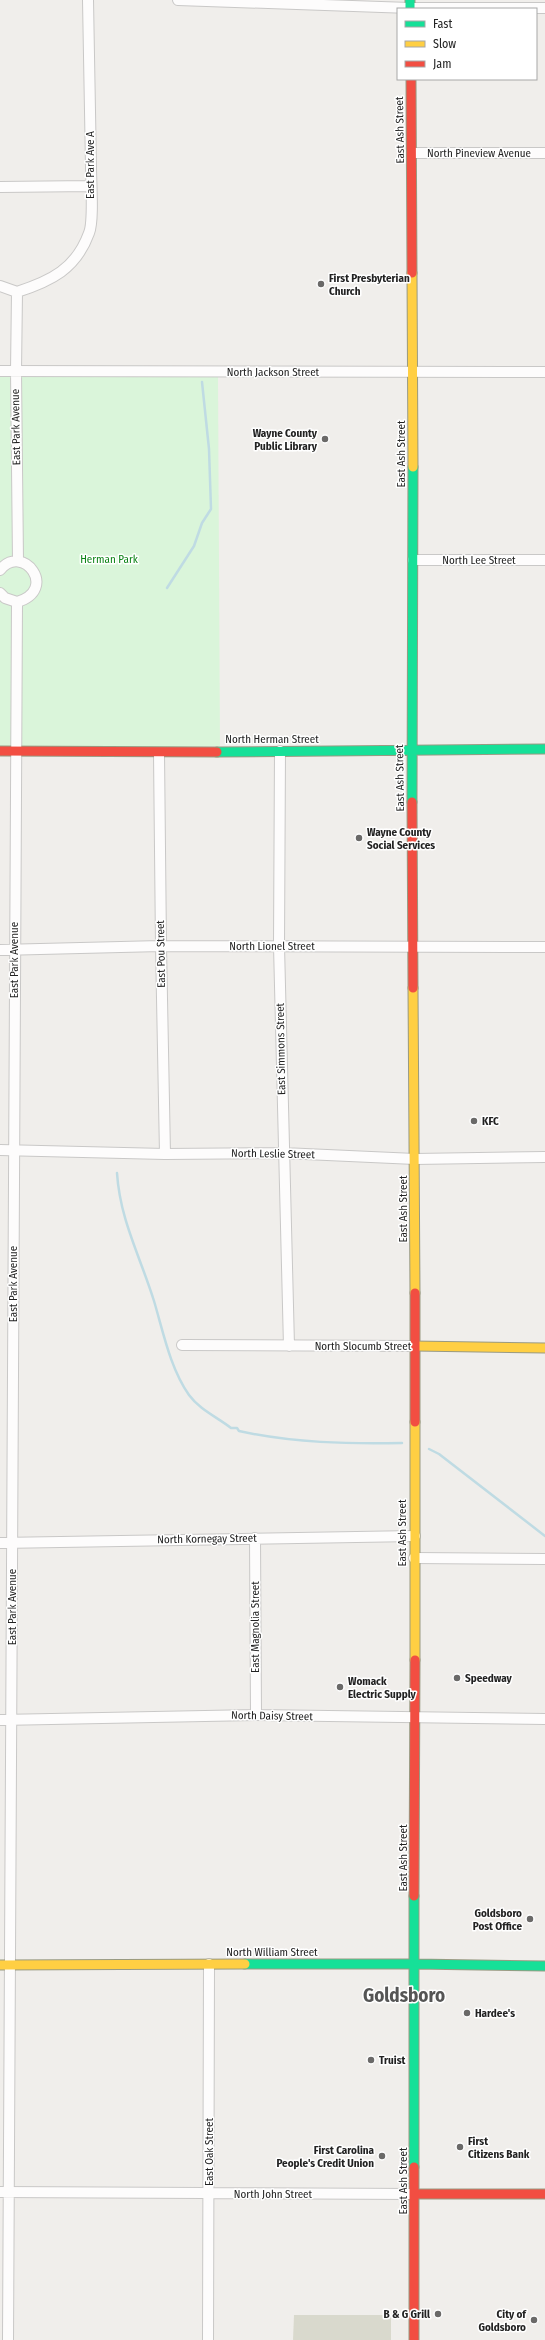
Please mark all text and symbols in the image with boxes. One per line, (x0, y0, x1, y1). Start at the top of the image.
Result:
legend (397, 8, 537, 80)
text: Fast (433, 17, 452, 31)
text: Slow (433, 37, 456, 51)
text: Jam (433, 57, 451, 71)
street label: East Ash Street (393, 96, 407, 164)
street label: East Park Ave A (84, 131, 97, 199)
street label: North Pineview Avenue (427, 147, 531, 160)
place label: First Presbyterian Church (329, 272, 410, 298)
marker: First Presbyterian Church (316, 279, 326, 289)
street label: North Jackson Street (227, 366, 320, 379)
street label: East Park Avenue (9, 389, 23, 465)
street label: East Ash Street (395, 420, 408, 488)
place label: Wayne County Public Library (253, 427, 318, 453)
marker: Wayne County Public Library (320, 434, 330, 444)
park label: Herman Park (80, 553, 139, 566)
street label: North Lee Street (442, 554, 516, 567)
street label: North Herman Street (225, 733, 319, 746)
street label: East Ash Street (393, 744, 407, 812)
place label: Wayne County Social Services (367, 826, 435, 852)
marker: Wayne County Social Services (354, 833, 364, 843)
street label: East Pou Street (154, 920, 168, 988)
street label: East Park Avenue (8, 922, 21, 998)
street label: North Lionel Street (229, 940, 315, 953)
street label: East Simmons Street (274, 1002, 288, 1095)
place label: KFC (482, 1115, 499, 1128)
marker: KFC (469, 1116, 479, 1126)
street label: North Leslie Street (231, 1147, 315, 1161)
street label: East Ash Street (397, 1175, 410, 1243)
street label: East Park Avenue (7, 1246, 20, 1322)
street label: North Slocumb Street (315, 1340, 412, 1353)
street label: East Ash Street (396, 1499, 409, 1567)
street label: North Kornegay Street (157, 1532, 257, 1546)
street label: East Park Avenue (6, 1569, 19, 1645)
street label: East Magnolia Street (249, 1581, 262, 1673)
place label: Speedway (465, 1672, 513, 1685)
marker: Speedway (452, 1673, 462, 1683)
place label: Womack Electric Supply (348, 1675, 417, 1701)
marker: Womack Electric Supply (335, 1682, 345, 1692)
street label: North Daisy Street (231, 1709, 313, 1723)
street label: East Ash Street (397, 1824, 410, 1892)
place label: Goldsboro Post Office (473, 1907, 522, 1933)
marker: Goldsboro Post Office (525, 1914, 535, 1924)
street label: North William Street (226, 1946, 318, 1959)
district label: Goldsboro (363, 1984, 445, 2007)
place label: Hardee's (475, 2007, 515, 2020)
marker: Hardee's (462, 2008, 472, 2018)
place label: Truist (379, 2054, 405, 2067)
marker: Truist (366, 2055, 376, 2065)
street label: East Oak Street (203, 2118, 216, 2186)
place label: First Citizens Bank (468, 2135, 530, 2161)
marker: First Citizens Bank (455, 2142, 465, 2152)
place label: First Carolina People's Credit Union (276, 2144, 375, 2170)
street label: East Ash Street (397, 2147, 410, 2215)
marker: First Carolina People's Credit Union (377, 2151, 387, 2161)
street label: North John Street (234, 2188, 313, 2201)
place label: B & G Grill (384, 2308, 431, 2321)
place label: City of Goldsboro (478, 2308, 527, 2334)
marker: B & G Grill (433, 2309, 443, 2319)
marker: City of Goldsboro (529, 2315, 539, 2325)

